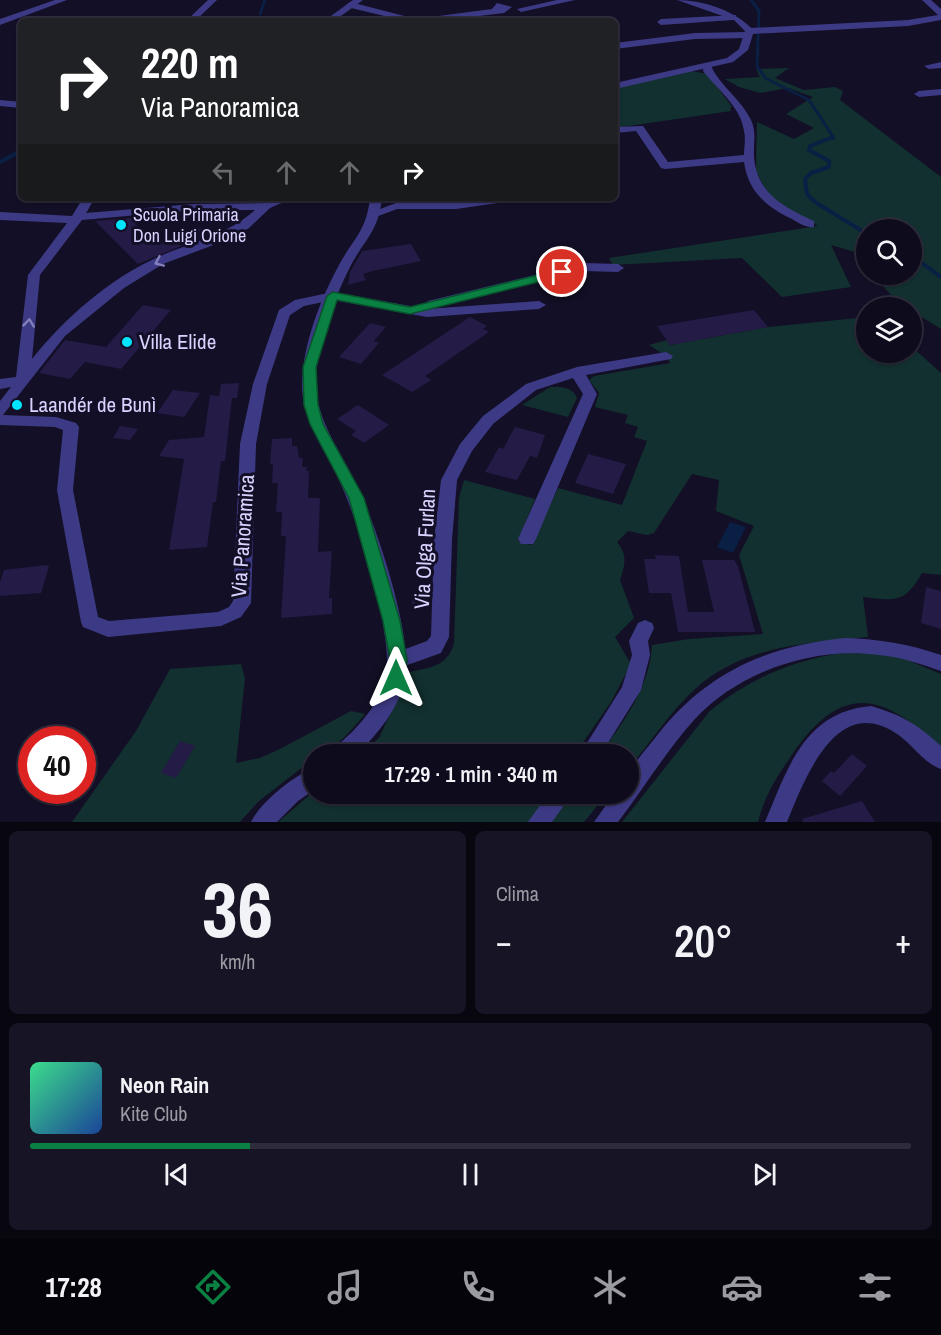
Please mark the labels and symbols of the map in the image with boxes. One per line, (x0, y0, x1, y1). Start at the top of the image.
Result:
place label: Scuola Primaria Don Luigi Orione (133, 202, 246, 248)
marker: Scuola Primaria Don Luigi Orione (114, 218, 128, 232)
pin (536, 246, 587, 297)
one-way arrow (155, 255, 166, 267)
one-way arrow (22, 319, 35, 328)
place label: Villa Elide (139, 327, 216, 356)
marker: Villa Elide (120, 335, 134, 349)
place label: Laandér de Bunì (29, 390, 156, 419)
marker: Laandér de Bunì (10, 398, 24, 412)
street label: Via Panoramica (224, 473, 261, 598)
street label: Via Olga Furlan (407, 488, 442, 610)
position arrow (364, 646, 428, 710)
speed limit sign: 40 (18, 726, 96, 804)

